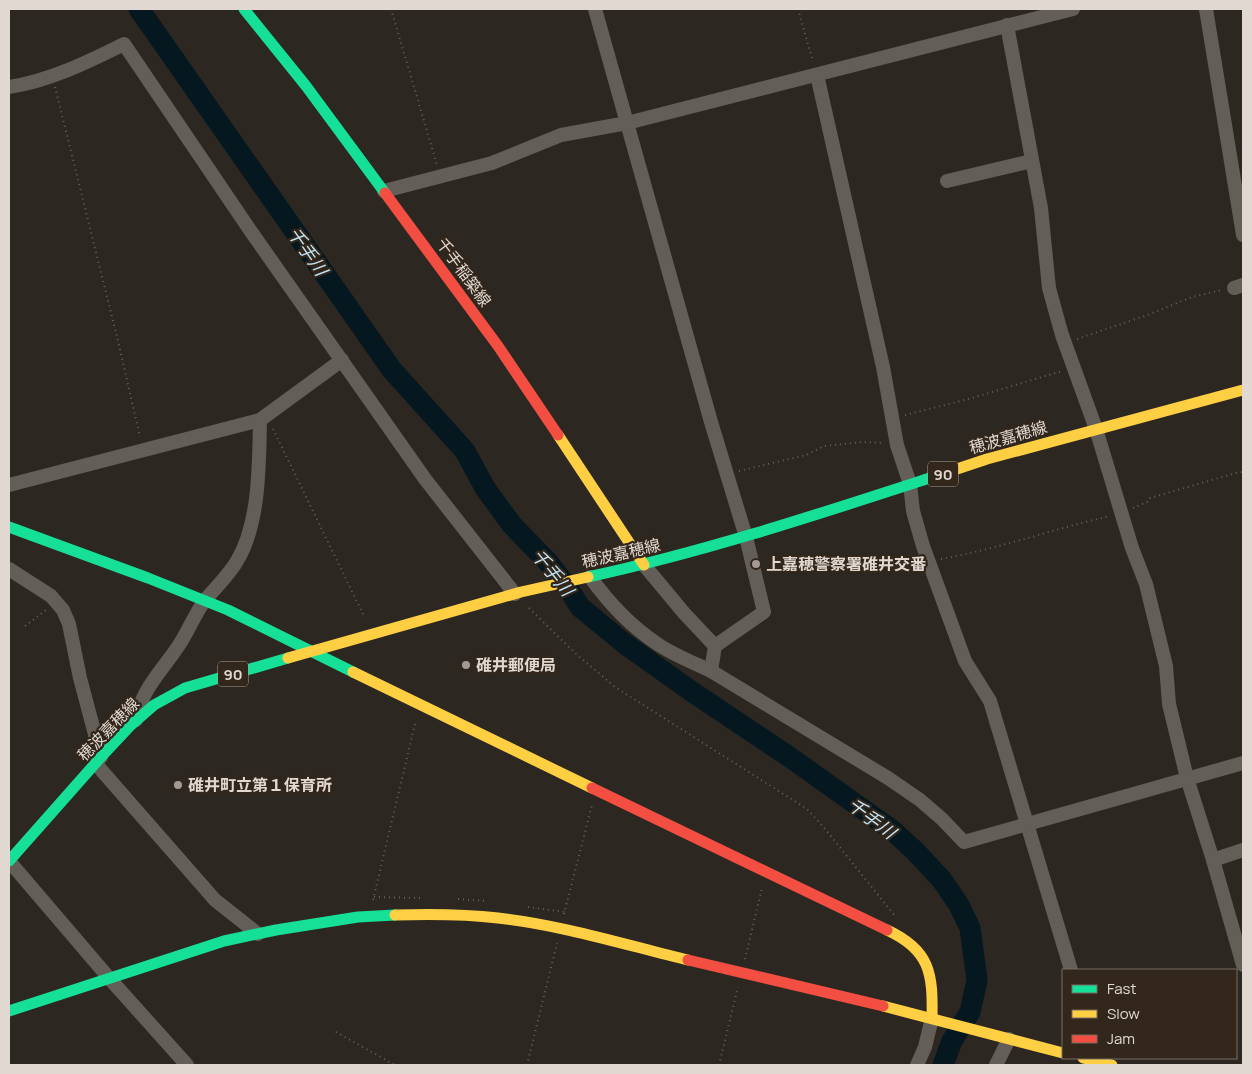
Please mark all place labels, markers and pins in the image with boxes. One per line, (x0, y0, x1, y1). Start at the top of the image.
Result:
place label: 上嘉穂警察署碓井交番 (766, 553, 926, 575)
marker: 上嘉穂警察署碓井交番 (750, 558, 762, 570)
place label: 碓井郵便局 (476, 654, 556, 676)
marker: 碓井郵便局 (460, 659, 472, 671)
place label: 碓井町立第１保育所 (188, 774, 332, 796)
marker: 碓井町立第１保育所 (172, 779, 184, 791)

